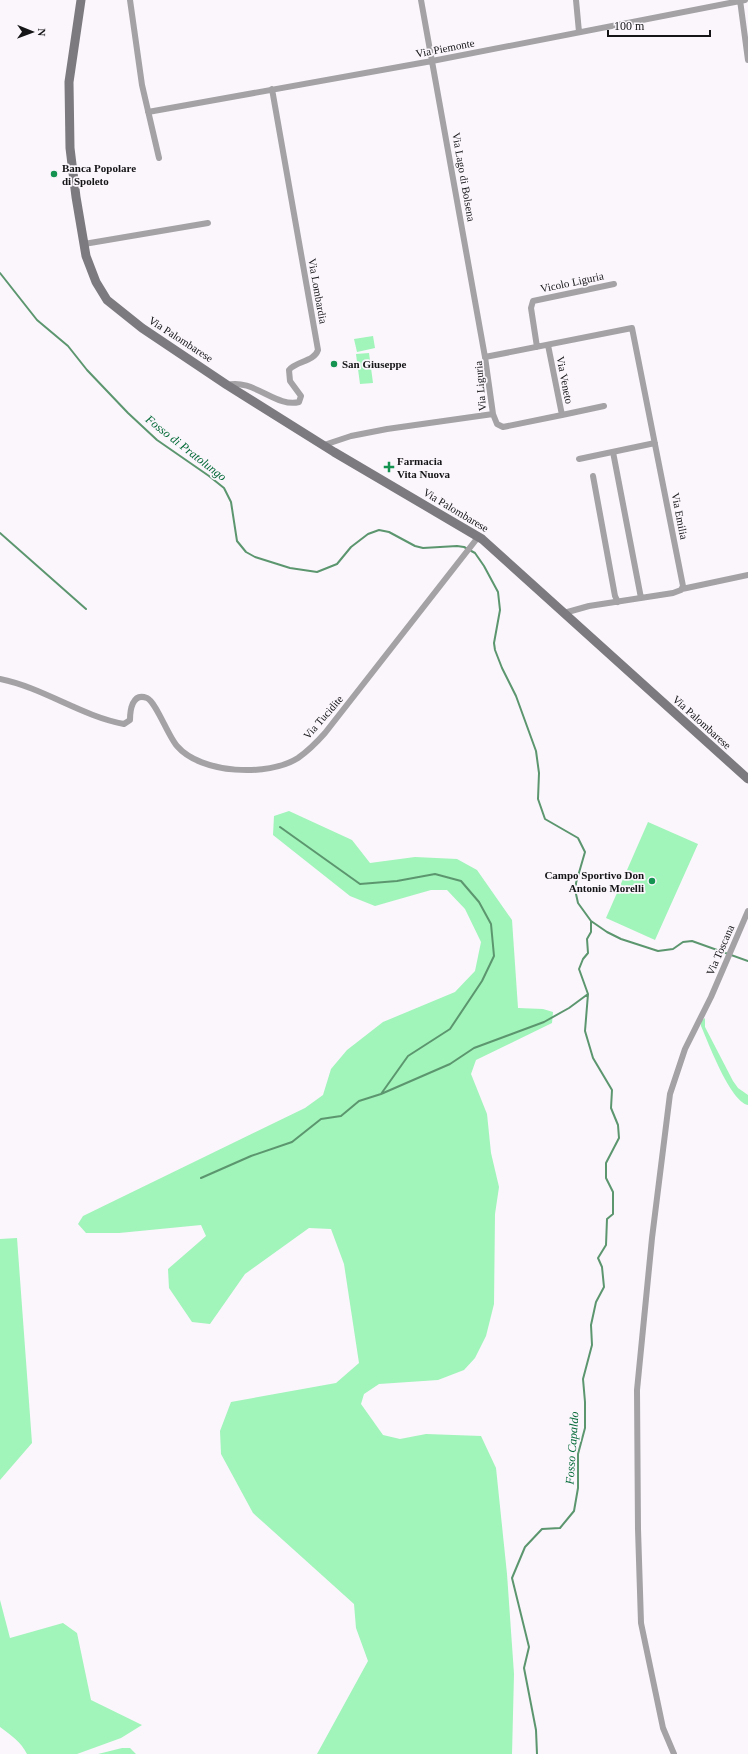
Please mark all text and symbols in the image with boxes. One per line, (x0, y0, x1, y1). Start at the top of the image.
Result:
north arrow (12, 12, 52, 52)
scale bar (608, 12, 710, 38)
text: 100 m (614, 19, 645, 33)
text: N (36, 28, 48, 36)
street label: Via Piemonte (415, 36, 475, 60)
street label: Via Lago di Bolsena (450, 132, 478, 223)
place label: Banca Popolare di Spoleto (62, 162, 136, 187)
marker: Banca Popolare di Spoleto (49, 169, 59, 179)
street label: Via Lombardia (306, 257, 330, 325)
street label: Vicolo Liguria (539, 269, 605, 295)
street label: Via Palombarese (147, 314, 215, 364)
street label: Via Veneto (554, 355, 576, 405)
place label: San Giuseppe (342, 358, 407, 370)
marker: San Giuseppe (329, 359, 339, 369)
street label: Via Liguria (472, 360, 488, 412)
water label: Fosso di Pratolungo (142, 411, 229, 484)
place label: Farmacia Vita Nuova (397, 455, 451, 480)
marker: Farmacia Vita Nuova (384, 462, 394, 472)
street label: Via Palombarese (421, 486, 491, 534)
street label: Via Emilia (670, 492, 690, 540)
street label: Via Tucidite (301, 693, 345, 741)
street label: Via Palombarese (670, 693, 734, 751)
place label: Campo Sportivo Don Antonio Morelli (544, 869, 644, 894)
marker: Campo Sportivo Don Antonio Morelli (647, 876, 657, 886)
street label: Via Toscana (704, 923, 736, 977)
water label: Fosso Capaldo (562, 1411, 582, 1486)

